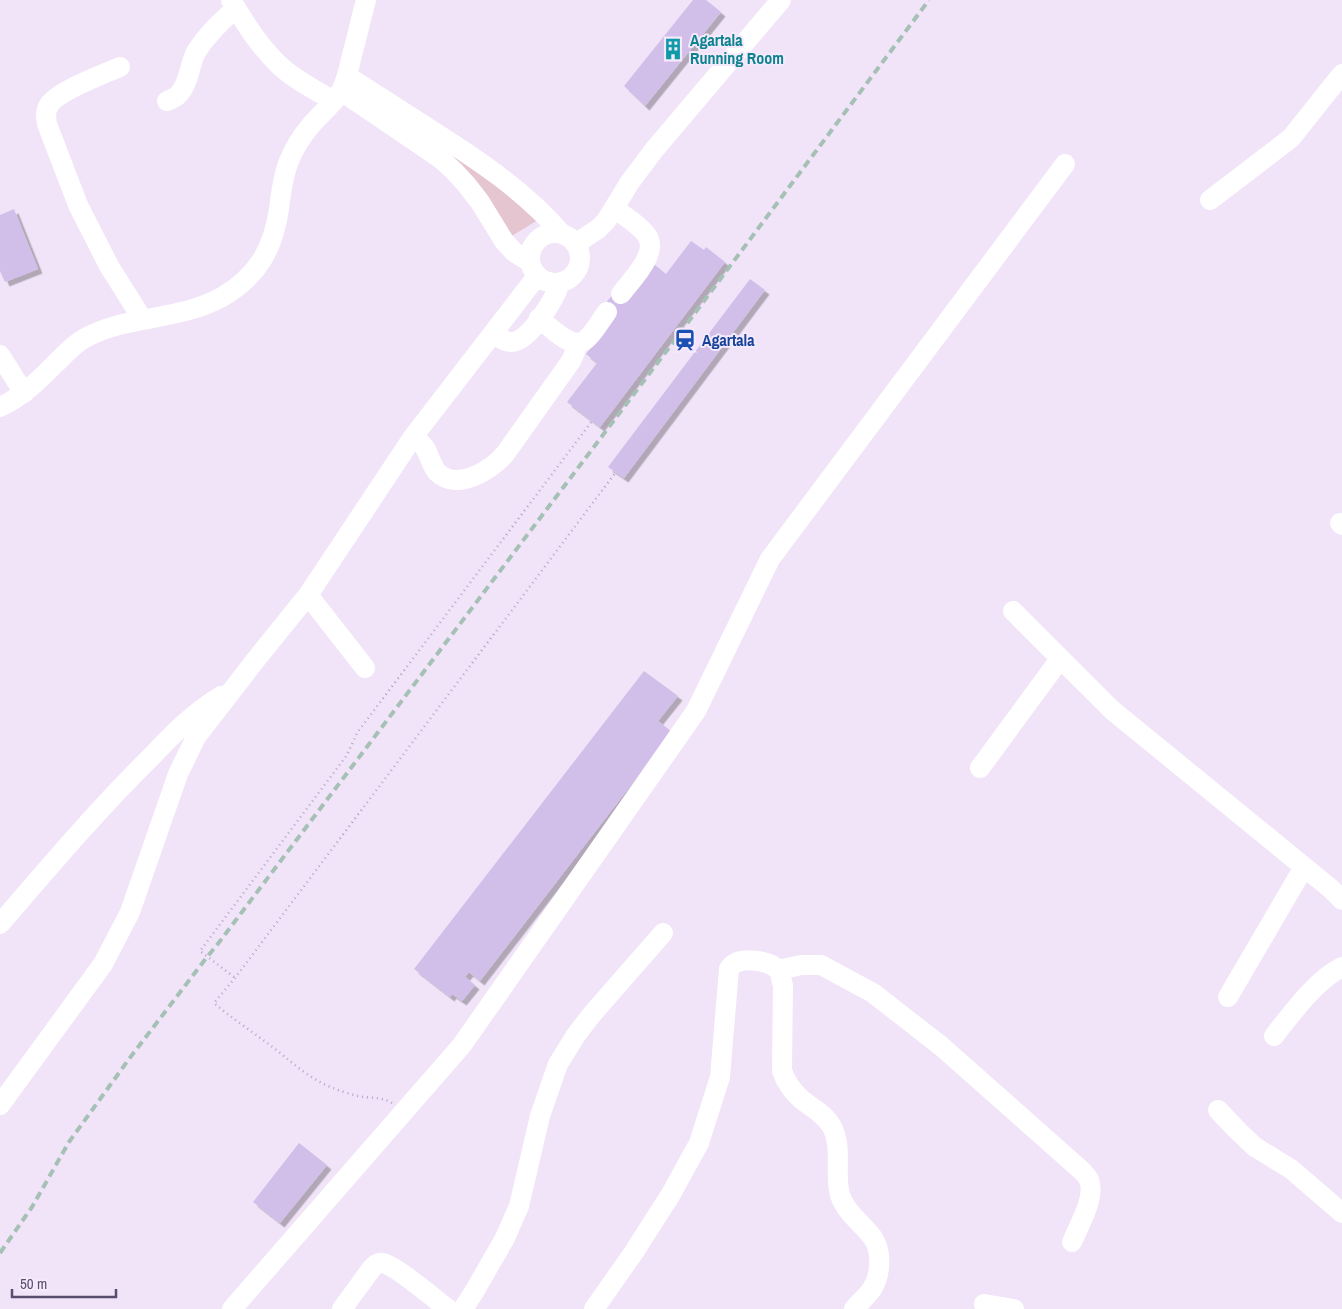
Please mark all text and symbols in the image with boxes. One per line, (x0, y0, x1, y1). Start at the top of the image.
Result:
place label: Agartala Running Room (690, 29, 784, 69)
building icon: Agartala Running Room (660, 36, 686, 62)
station icon: Agartala (672, 327, 698, 353)
place label: Agartala (702, 329, 755, 351)
scale bar (12, 1266, 116, 1298)
text: 50 m (20, 1273, 47, 1294)

